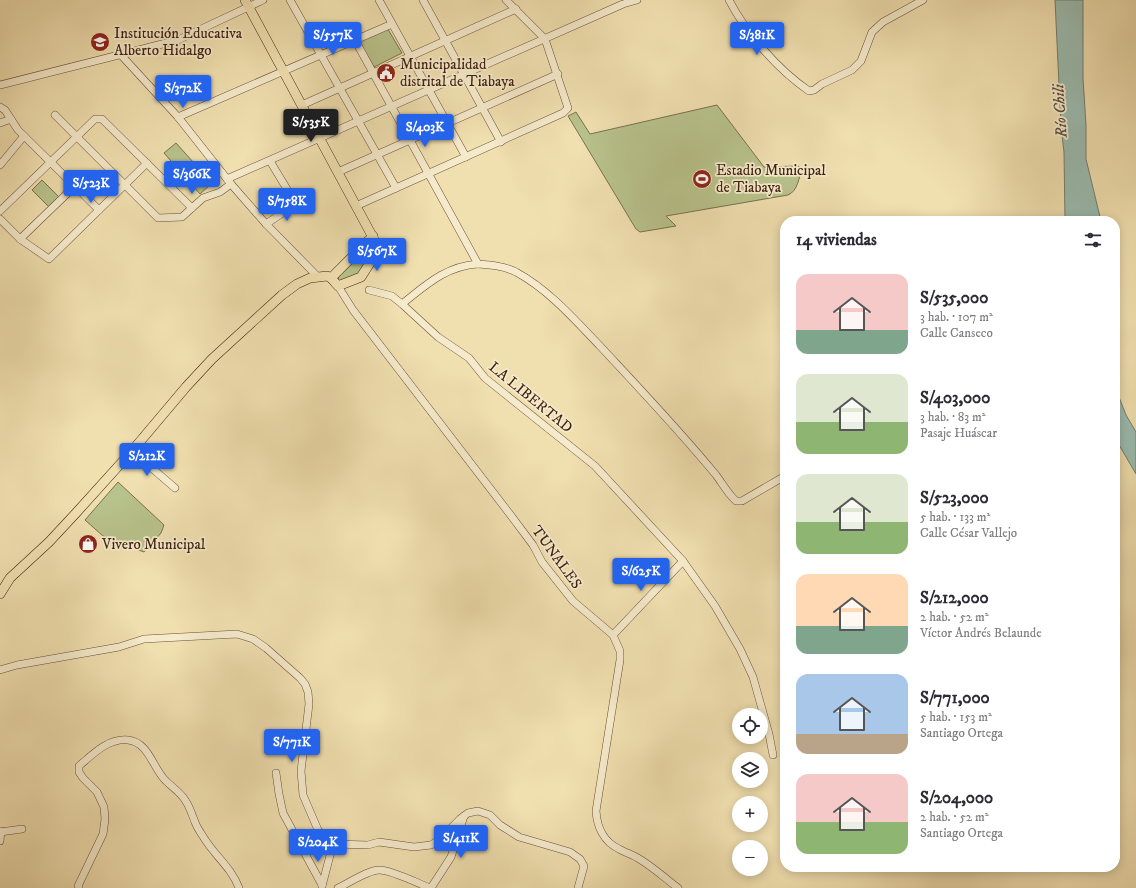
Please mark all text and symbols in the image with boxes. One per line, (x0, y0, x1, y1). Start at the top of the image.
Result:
pin: S/557K (300, 22, 366, 56)
pin: S/381K (724, 22, 790, 56)
place label: Institución Educativa Alberto Hidalgo (114, 24, 243, 60)
text: S/557K (313, 27, 353, 43)
text: S/381K (739, 27, 775, 43)
school or university icon: Institución Educativa Alberto Hidalgo (89, 31, 111, 53)
place label: Municipalidad distrital de Tiabaya (400, 55, 515, 91)
public building icon: Municipalidad distrital de Tiabaya (375, 62, 397, 84)
pin: S/372K (150, 75, 216, 109)
text: S/372K (164, 80, 202, 96)
water label: Río Chili (1048, 83, 1072, 139)
pin: S/535K (278, 109, 344, 143)
text: S/535K (292, 114, 330, 130)
pin: S/403K (392, 114, 458, 148)
text: S/403K (406, 119, 444, 135)
pin: S/366K (159, 161, 225, 195)
place label: Estadio Municipal de Tiabaya (716, 161, 826, 197)
text: S/366K (173, 166, 211, 182)
sports icon: Estadio Municipal de Tiabaya (691, 168, 713, 190)
pin: S/523K (58, 170, 124, 204)
text: S/523K (72, 175, 110, 191)
pin: S/758K (254, 188, 320, 222)
text: S/758K (267, 193, 307, 209)
text: 14 viviendas (796, 229, 877, 251)
icon: filters (1082, 229, 1104, 251)
pin: S/567K (344, 238, 410, 272)
text: S/567K (357, 243, 397, 259)
text: S/535,000 (920, 287, 988, 309)
icon: home (828, 290, 876, 338)
text: 3 hab. · 107 m² (920, 309, 993, 325)
text: Calle Canseco (920, 325, 993, 341)
street label: LA LIBERTAD (485, 358, 577, 437)
text: S/403,000 (920, 387, 990, 409)
icon: home (828, 390, 876, 438)
text: 3 hab. · 83 m² (920, 409, 986, 425)
text: Pasaje Huáscar (920, 425, 997, 441)
pin: S/212K (114, 443, 180, 477)
text: S/212K (128, 448, 166, 464)
text: S/523,000 (920, 487, 989, 509)
icon: home (828, 490, 876, 538)
text: 5 hab. · 133 m² (920, 509, 990, 525)
street label: TUNALES (527, 522, 586, 593)
text: Calle César Vallejo (920, 525, 1017, 541)
shop icon: Vivero Municipal (77, 533, 99, 555)
place label: Vivero Municipal (101, 535, 206, 554)
pin: S/625K (608, 558, 674, 592)
text: S/625K (621, 563, 661, 579)
text: S/212,000 (920, 587, 989, 609)
icon: home (828, 590, 876, 638)
text: 2 hab. · 52 m² (920, 609, 989, 625)
text: Víctor Andrés Belaunde (920, 625, 1042, 641)
text: S/771,000 (920, 687, 990, 709)
icon: home (828, 690, 876, 738)
map controls (732, 708, 768, 876)
button: locate (732, 708, 768, 744)
text: 5 hab. · 153 m² (920, 709, 992, 725)
text: Santiago Ortega (920, 725, 1003, 741)
pin: S/771K (259, 729, 325, 763)
text: S/771K (273, 734, 311, 750)
button: layers (732, 752, 768, 788)
text: S/204,000 (920, 787, 993, 809)
icon: home (828, 790, 876, 838)
button: + (732, 796, 768, 832)
text: 2 hab. · 52 m² (920, 809, 989, 825)
pin: S/411K (428, 825, 494, 859)
text: Santiago Ortega (920, 825, 1003, 841)
pin: S/204K (285, 829, 351, 863)
text: S/411K (443, 830, 479, 846)
text: S/204K (298, 834, 338, 850)
button: − (732, 840, 768, 876)

